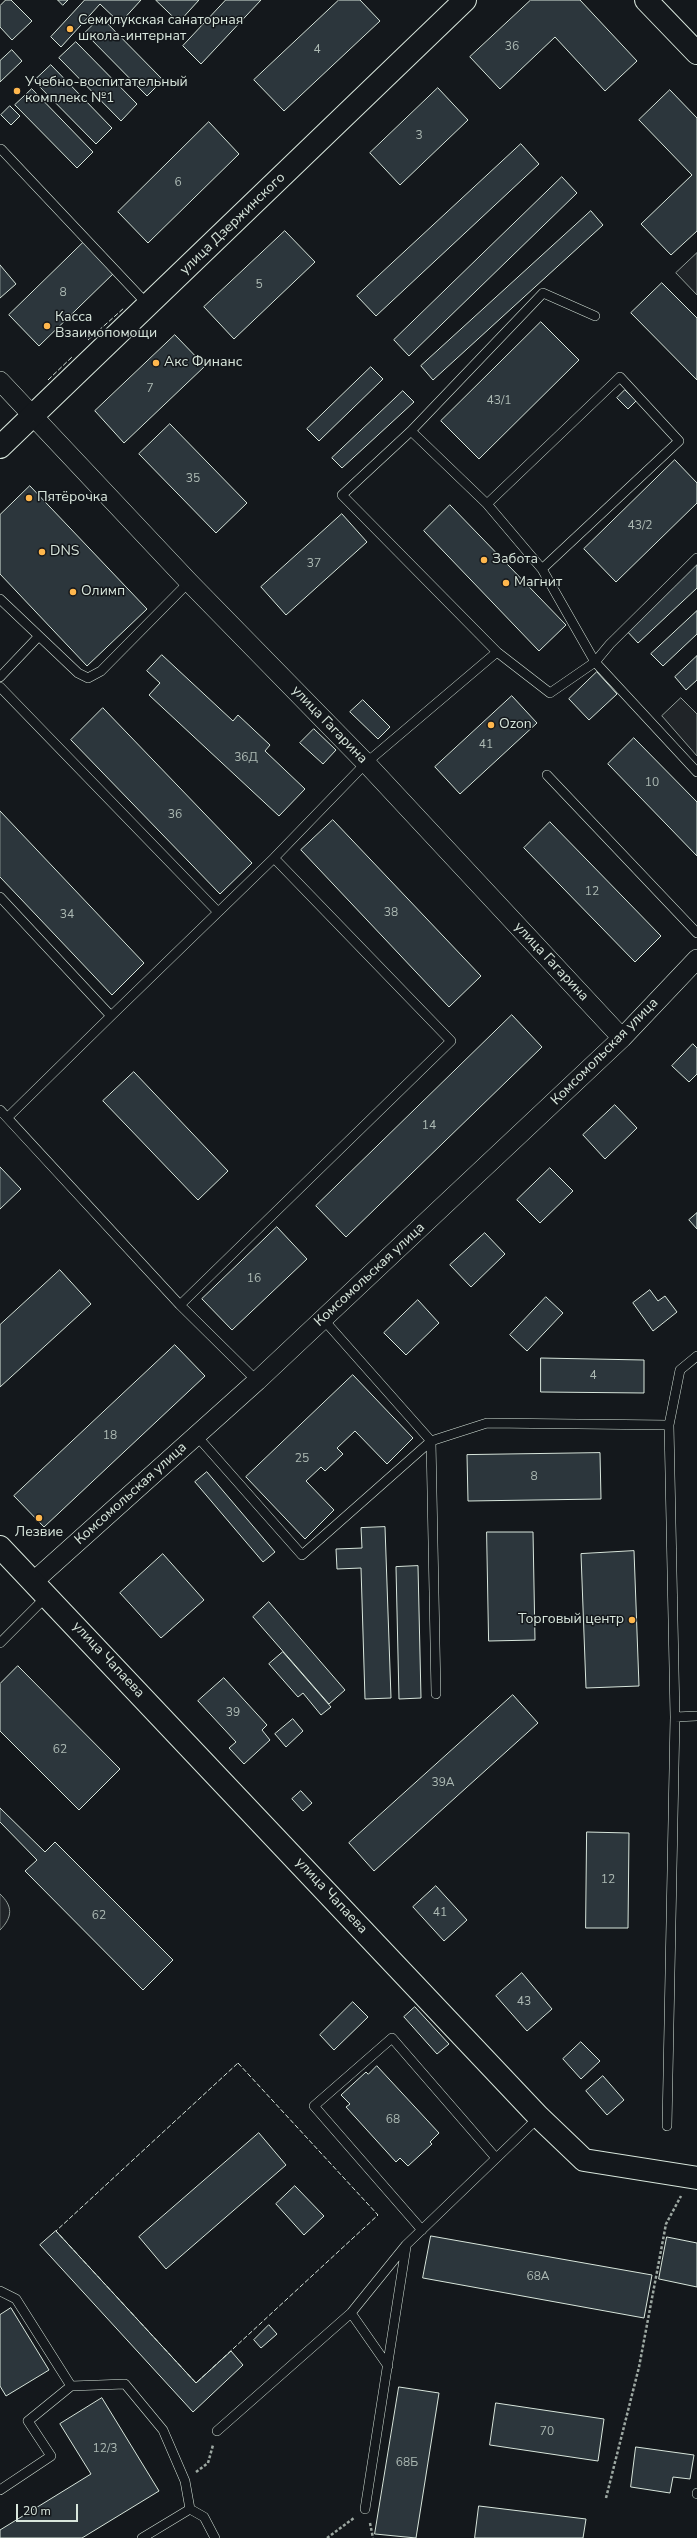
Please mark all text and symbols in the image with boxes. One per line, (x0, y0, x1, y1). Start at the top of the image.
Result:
place label: Семилукская санаторная школа-интернат (78, 13, 243, 46)
marker: Семилукская санаторная школа-интернат (65, 24, 75, 34)
house number: 36 (505, 40, 519, 54)
house number: 4 (313, 43, 321, 57)
place label: Учебно-воспитательный комплекс №1 (25, 75, 188, 108)
marker: Учебно-воспитательный комплекс №1 (12, 86, 22, 96)
house number: 3 (415, 129, 423, 143)
street label: улица Дзержинского (177, 169, 289, 279)
house number: 6 (174, 176, 182, 190)
house number: 5 (255, 278, 263, 292)
house number: 8 (59, 286, 67, 300)
place label: Касса Взаимопомощи (55, 310, 157, 342)
marker: Касса Взаимопомощи (42, 321, 52, 331)
place label: Акс Финанс (164, 355, 242, 371)
marker: Акс Финанс (151, 358, 161, 368)
house number: 7 (146, 382, 154, 396)
house number: 43/1 (487, 394, 511, 408)
house number: 35 (186, 472, 200, 486)
place label: Пятёрочка (37, 490, 108, 506)
marker: Пятёрочка (24, 493, 34, 503)
house number: 43/2 (628, 519, 652, 533)
place label: DNS (50, 544, 79, 560)
marker: DNS (37, 547, 47, 557)
place label: Забота (492, 552, 538, 568)
marker: Забота (479, 555, 489, 565)
house number: 37 (307, 557, 321, 571)
place label: Магнит (514, 575, 562, 591)
marker: Магнит (501, 578, 511, 588)
place label: Олимп (81, 584, 125, 600)
marker: Олимп (68, 587, 78, 597)
street label: улица Гагарина (288, 683, 370, 767)
place label: Ozon (499, 717, 532, 733)
marker: Ozon (486, 720, 496, 730)
house number: 41 (479, 738, 493, 752)
house number: 36Д (234, 751, 258, 765)
house number: 10 (645, 776, 659, 790)
house number: 36 (168, 808, 182, 822)
house number: 12 (585, 885, 599, 899)
house number: 38 (384, 906, 398, 920)
house number: 34 (60, 908, 74, 922)
street label: улица Гагарина (510, 919, 592, 1005)
street label: Комсомольская улица (548, 995, 662, 1109)
house number: 14 (422, 1119, 436, 1133)
street label: Комсомольская улица (311, 1219, 429, 1331)
house number: 16 (247, 1272, 261, 1286)
house number: 4 (589, 1369, 597, 1383)
house number: 18 (103, 1429, 117, 1443)
street label: Комсомольская улица (72, 1439, 190, 1549)
house number: 25 (295, 1452, 309, 1466)
house number: 8 (530, 1470, 538, 1484)
marker: Лезвие (34, 1513, 44, 1523)
place label: Лезвие (15, 1525, 63, 1541)
place label: Торговый центр (518, 1612, 624, 1628)
marker: Торговый центр (627, 1615, 637, 1625)
street label: улица Чапаева (68, 1618, 148, 1702)
house number: 39 (226, 1706, 240, 1720)
house number: 62 (53, 1743, 67, 1757)
house number: 39А (431, 1776, 455, 1790)
street label: улица Чапаева (291, 1854, 371, 1938)
house number: 12 (601, 1873, 615, 1887)
house number: 41 (433, 1906, 447, 1920)
house number: 62 (92, 1909, 106, 1923)
house number: 43 (517, 1995, 531, 2009)
house number: 68 (386, 2113, 400, 2127)
house number: 68А (526, 2270, 550, 2284)
house number: 70 (540, 2425, 554, 2439)
house number: 12/3 (93, 2442, 117, 2456)
house number: 68Б (396, 2456, 418, 2470)
scale bar (18, 2496, 80, 2522)
text: 20 m (23, 2503, 51, 2519)

